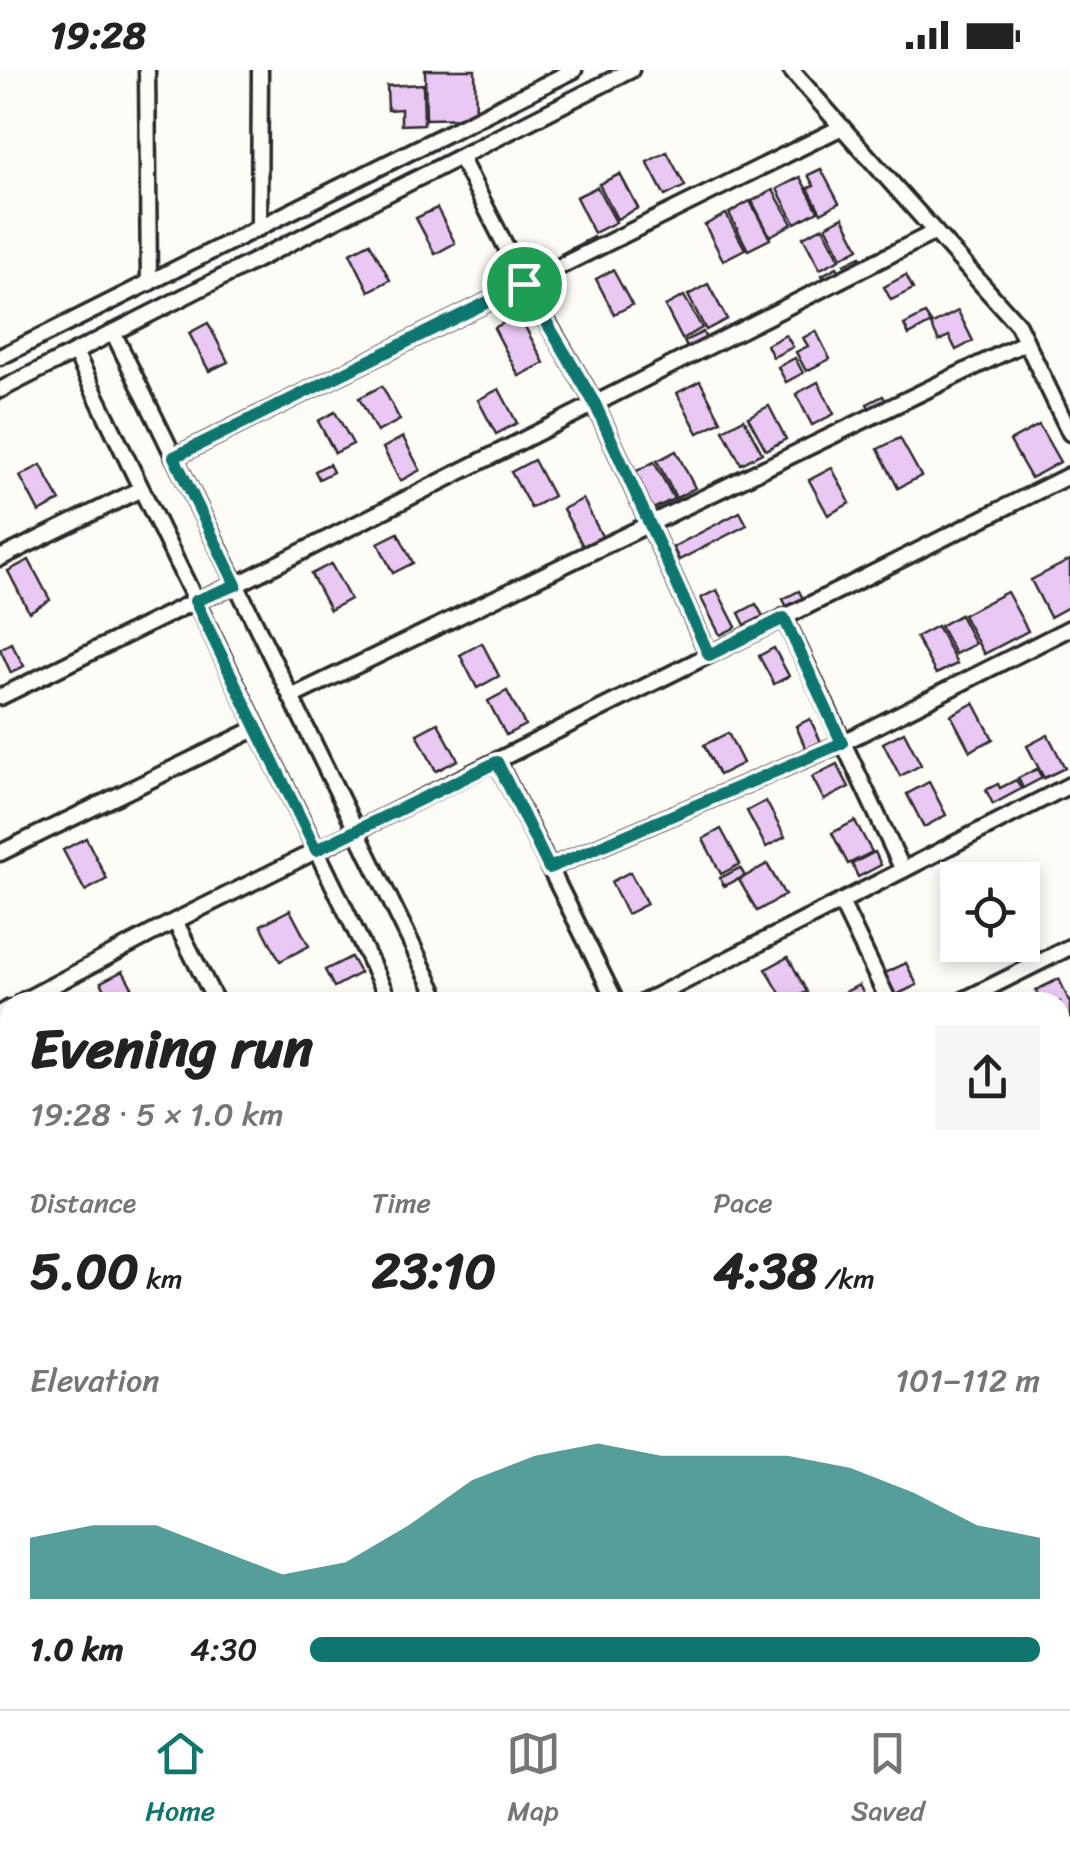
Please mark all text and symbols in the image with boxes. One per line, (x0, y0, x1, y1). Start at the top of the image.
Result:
text: 19:28 (50, 2, 146, 69)
pin (482, 242, 567, 327)
icon: arrive (497, 257, 552, 312)
map controls (940, 862, 1040, 962)
button: locate (940, 862, 1040, 962)
text: Evening run (30, 1000, 313, 1097)
button: share (935, 1025, 1040, 1130)
text: 19:28 · 5 × 1.0 km (30, 1086, 284, 1143)
text: Distance (30, 1178, 136, 1227)
text: Time (372, 1178, 431, 1227)
text: Pace (713, 1178, 773, 1227)
text: 5.00 (30, 1227, 139, 1316)
text: 23:10 (372, 1227, 496, 1316)
text: 4:38 (713, 1227, 817, 1316)
text: km (139, 1254, 183, 1303)
text: /km (817, 1254, 875, 1303)
text: Elevation (30, 1352, 160, 1409)
text: 101–112 m (895, 1352, 1040, 1409)
text: 1.0 km (30, 1621, 124, 1678)
text: 4:30 (190, 1621, 257, 1678)
tab: Home (145, 1726, 215, 1835)
tab: Map (506, 1726, 561, 1835)
tab: Saved (851, 1726, 925, 1835)

